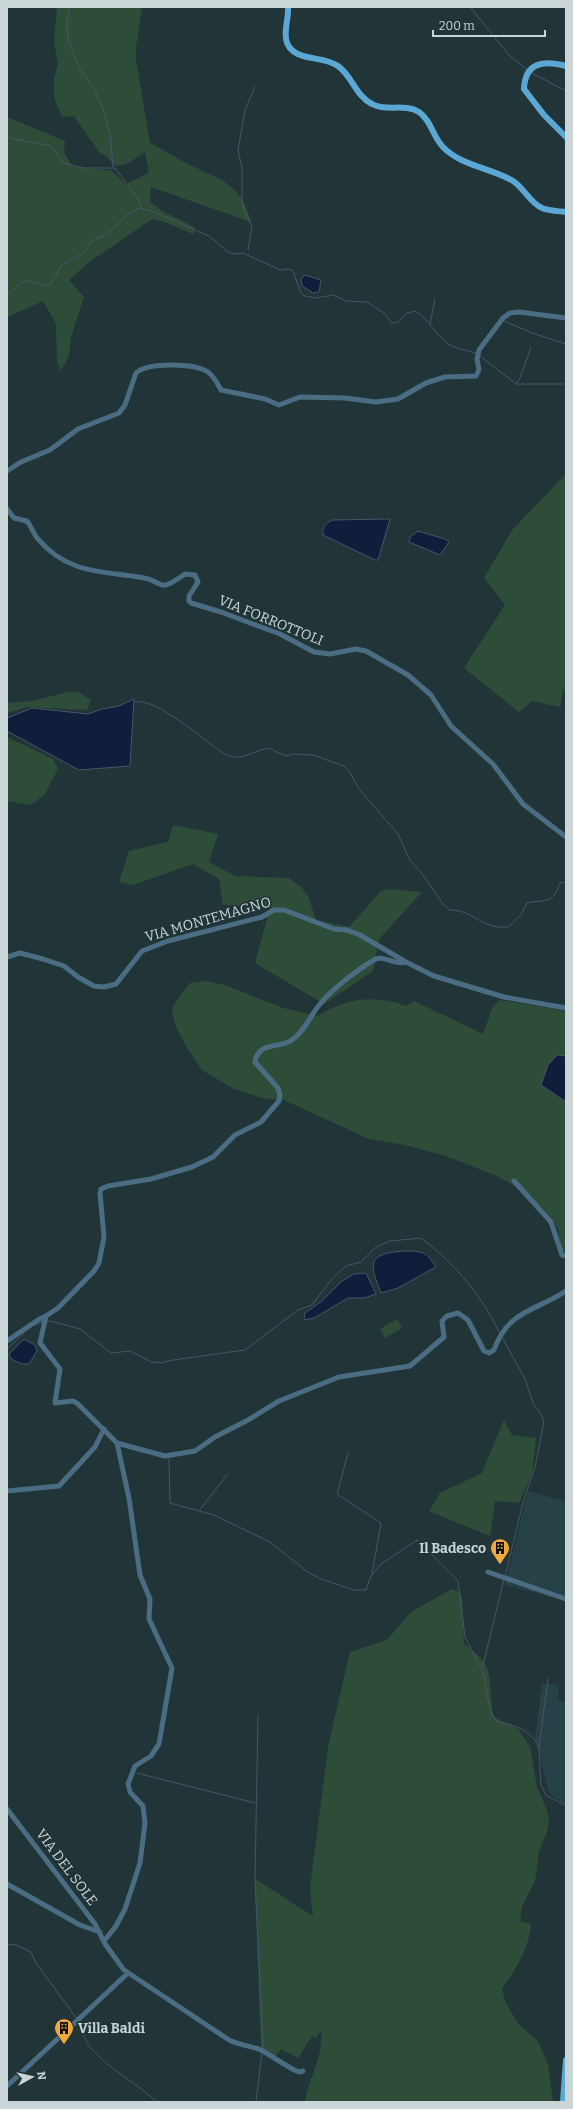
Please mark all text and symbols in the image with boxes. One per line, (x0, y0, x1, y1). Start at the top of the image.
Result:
scale bar (433, 12, 545, 38)
text: 200 m (439, 19, 475, 33)
street label: VIA FORROTTOLI (216, 592, 326, 649)
street label: VIA MONTEMAGNO (143, 893, 273, 946)
building icon: Il Badesco (489, 1537, 511, 1565)
place label: Il Badesco (419, 1540, 486, 1557)
street label: VIA DEL SOLE (32, 1826, 101, 1909)
building icon: Villa Baldi (53, 2017, 75, 2045)
place label: Villa Baldi (78, 2020, 145, 2037)
north arrow (12, 2057, 52, 2097)
text: N (34, 2071, 49, 2081)

